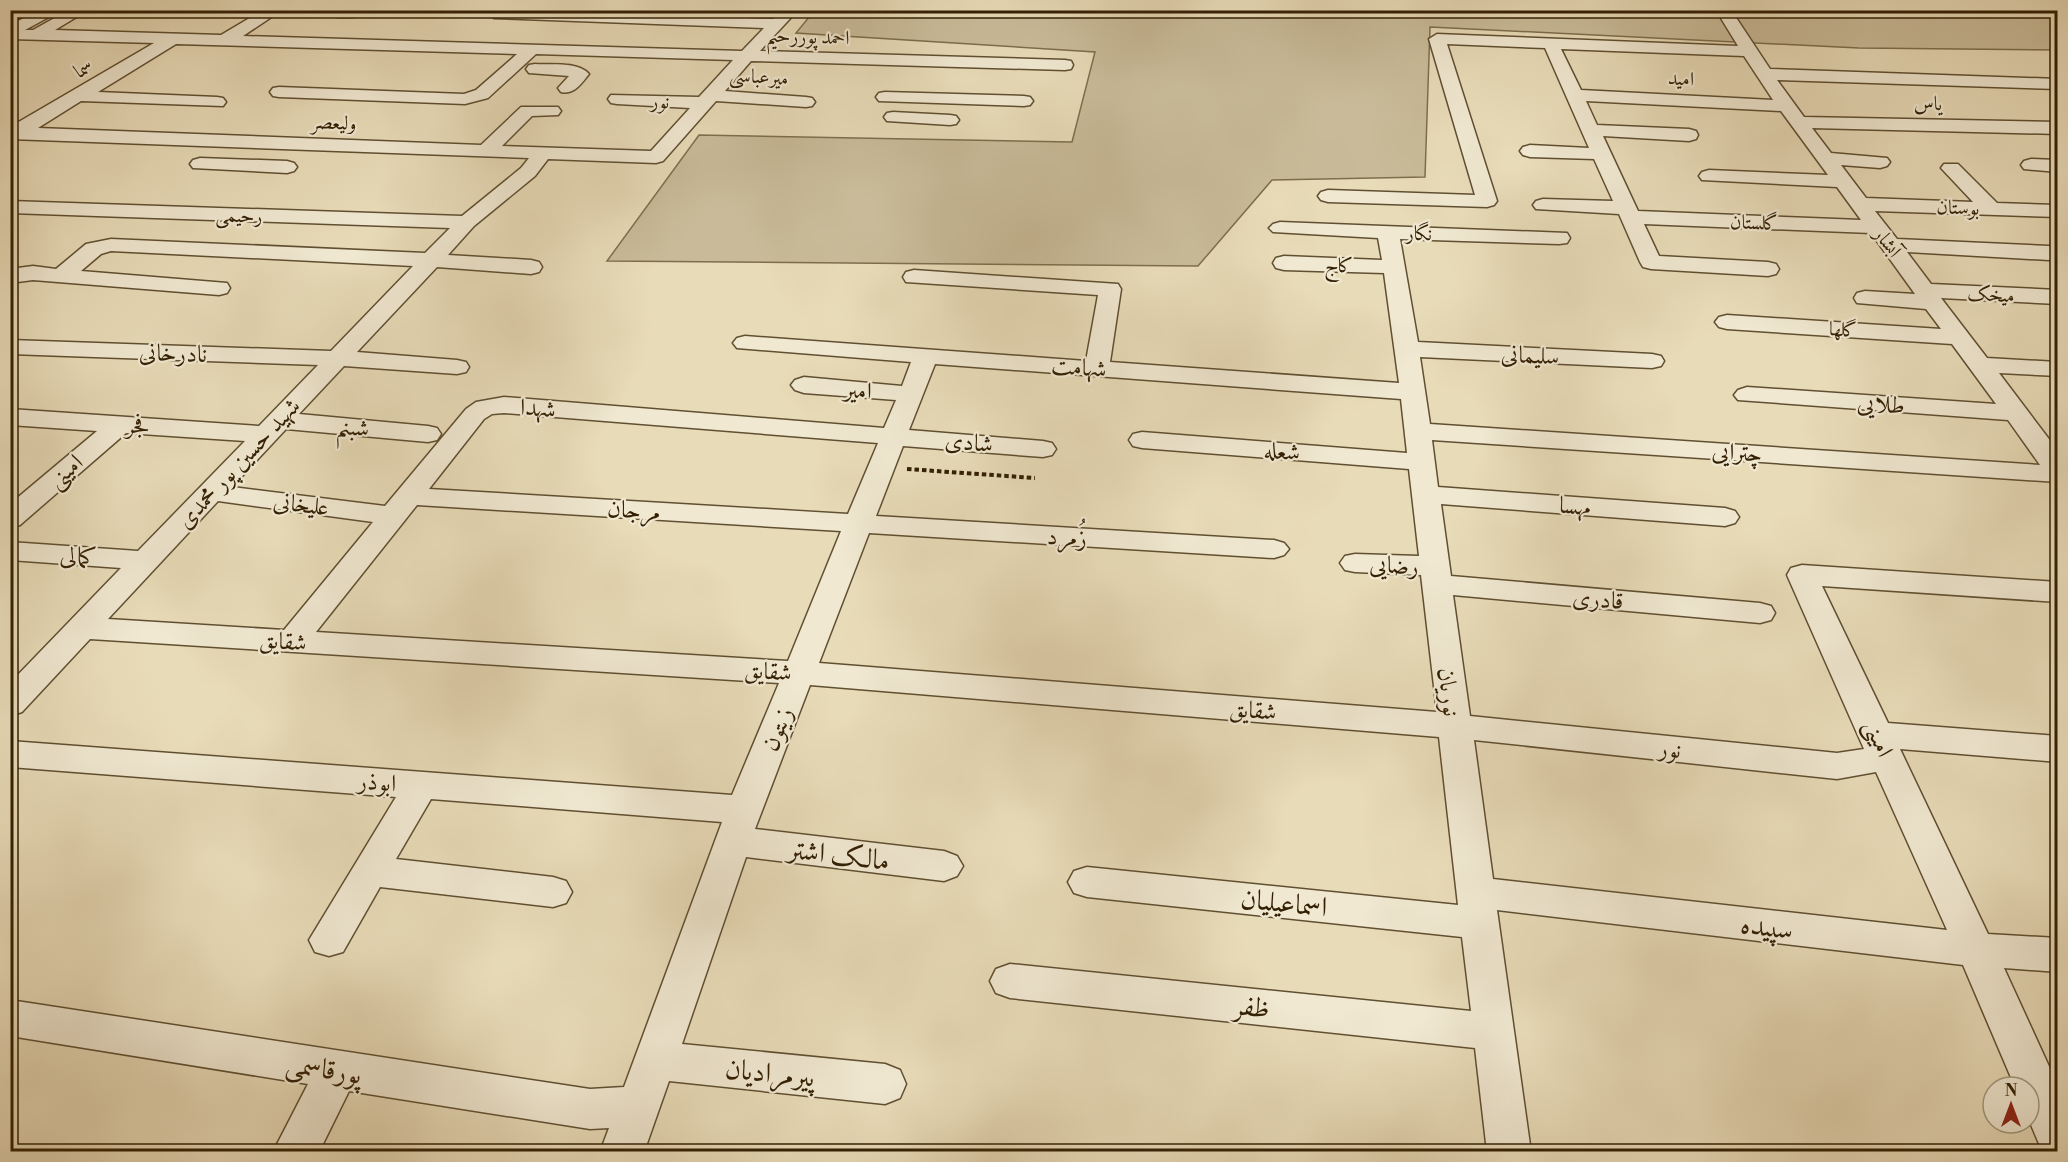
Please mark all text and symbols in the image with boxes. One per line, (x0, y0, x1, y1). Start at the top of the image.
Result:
street label: احمد پوررحیم (766, 24, 850, 57)
street label: سما (69, 54, 98, 85)
street label: میرعباسی (728, 63, 789, 93)
street label: امید (1667, 66, 1695, 93)
street label: نور (648, 89, 670, 115)
street label: یاس (1914, 92, 1943, 117)
street label: ولیعصر (309, 110, 357, 137)
street label: بوستان (1936, 195, 1980, 222)
street label: رحیمی (215, 203, 263, 230)
street label: گلستان (1730, 209, 1778, 237)
street label: نگار (1403, 219, 1433, 247)
street label: آبشار (1866, 221, 1909, 265)
street label: کاج (1324, 254, 1354, 283)
street label: میخک (1967, 282, 2015, 309)
street label: گلها (1828, 316, 1858, 344)
street label: نادرخانی (138, 338, 208, 370)
street label: سلیمانی (1500, 339, 1560, 373)
street label: شهامت (1050, 351, 1108, 385)
street label: امیر (840, 375, 873, 407)
street label: طلایی (1856, 388, 1906, 422)
street label: شهید حسین پور محمدی (170, 392, 308, 536)
street label: شهدا (519, 393, 557, 425)
street label: فجر (122, 410, 151, 442)
street label: شبنم (334, 411, 371, 453)
street label: شادی (944, 426, 994, 460)
street label: شعله (1263, 436, 1301, 468)
street label: چترایی (1711, 436, 1763, 471)
street label: امینی (42, 448, 90, 496)
street label: علیخانی (271, 487, 330, 523)
street label: مهسا (1558, 491, 1592, 523)
street label: مرجان (606, 494, 662, 529)
street label: زُمرد (1046, 516, 1088, 555)
street label: کمالی (59, 541, 97, 573)
street label: رضایی (1368, 550, 1419, 582)
street label: قادری (1571, 583, 1625, 617)
street label: شقایق (258, 625, 308, 659)
street label: شقایق (743, 655, 793, 689)
street label: نوریان (1430, 666, 1466, 718)
street label: شقایق (1228, 694, 1278, 728)
street label: زیتون (756, 703, 800, 756)
street label: امینی (1856, 715, 1899, 762)
street label: نور (1655, 734, 1683, 766)
street label: ابوذر (355, 767, 397, 799)
street label: مالک اشتر (783, 832, 892, 879)
street label: اسماعیلیان (1239, 882, 1329, 925)
street label: سپیده (1738, 907, 1795, 949)
street label: ظفر (1229, 988, 1272, 1027)
street label: پورقاسمی (283, 1046, 366, 1095)
street label: پیرمرادیان (723, 1051, 818, 1098)
north arrow (1981, 1075, 2041, 1135)
text: N (2005, 1081, 2018, 1101)

